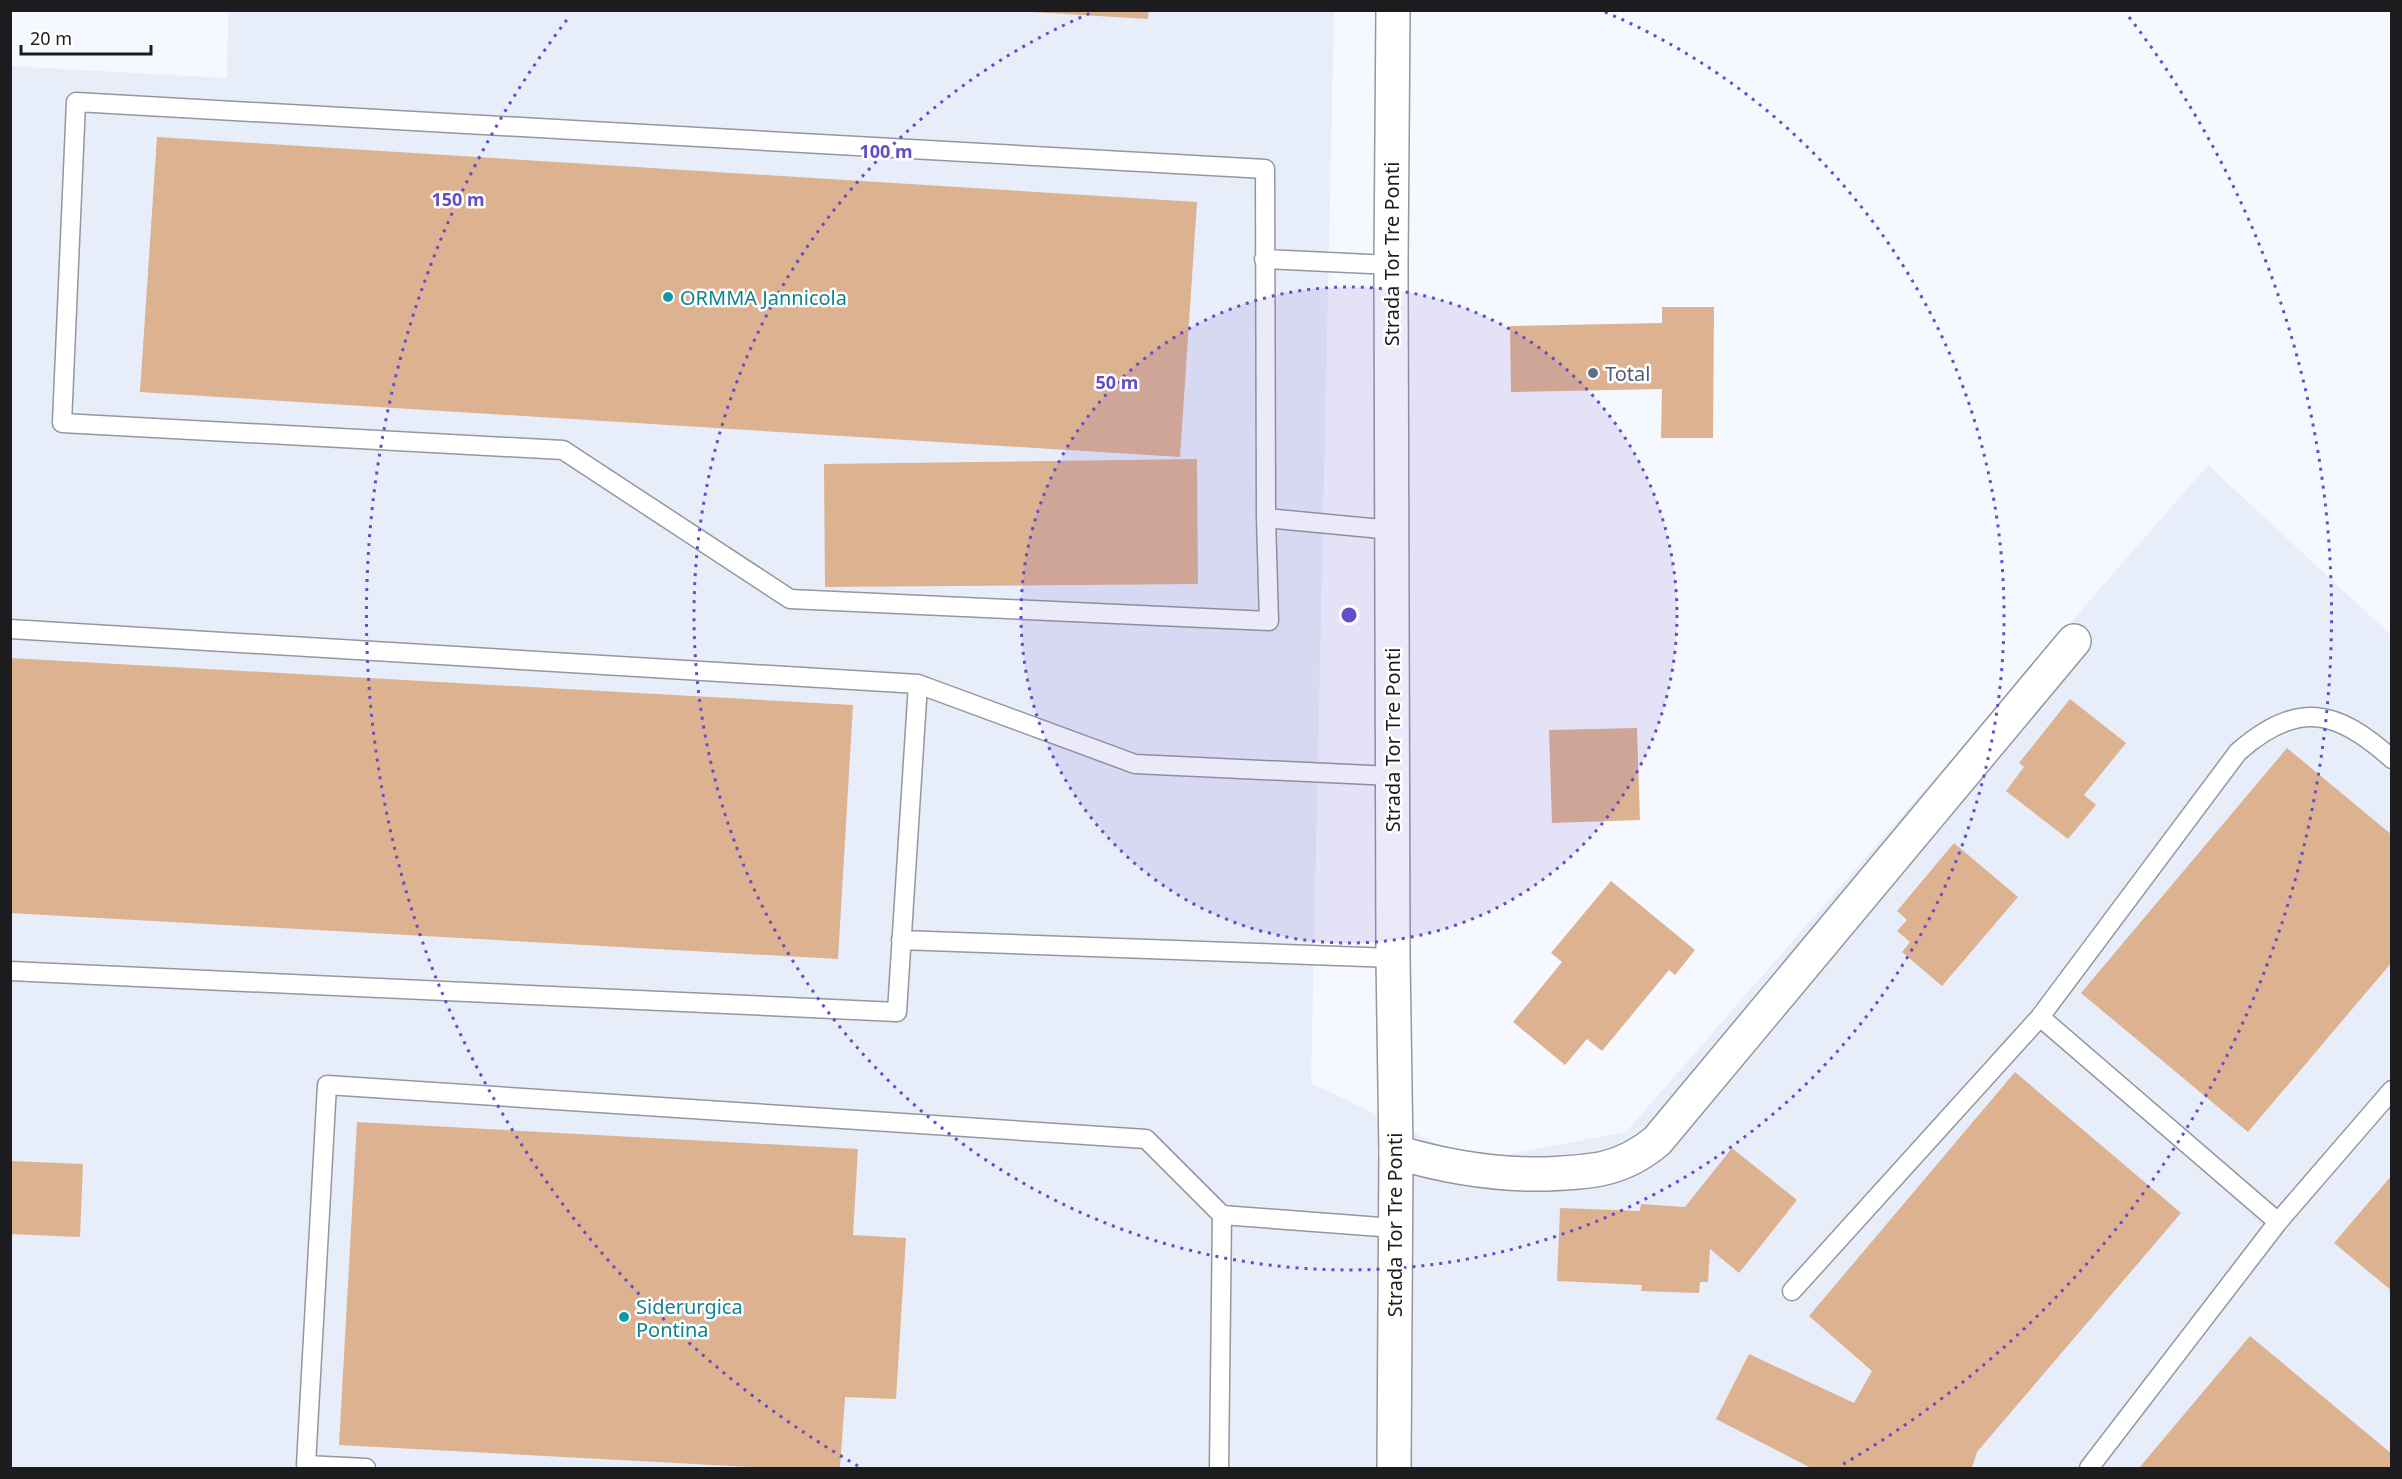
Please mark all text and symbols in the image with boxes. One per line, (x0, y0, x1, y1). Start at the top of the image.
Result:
scale bar (21, 18, 152, 56)
text: 20 m (30, 26, 72, 50)
text: 100 m (859, 139, 913, 163)
street label: Strada Tor Tre Ponti (1378, 162, 1405, 346)
text: 150 m (431, 187, 485, 211)
place label: ORMMA Jannicola (680, 284, 847, 311)
marker: ORMMA Jannicola (661, 290, 675, 304)
place label: Total (1605, 360, 1650, 387)
marker: Total (1586, 366, 1600, 380)
text: 50 m (1096, 370, 1138, 394)
centre of rings (1339, 605, 1359, 625)
street label: Strada Tor Tre Ponti (1379, 648, 1406, 832)
street label: Strada Tor Tre Ponti (1381, 1133, 1408, 1317)
place label: Siderurgica Pontina (636, 1293, 743, 1343)
marker: Siderurgica Pontina (617, 1310, 631, 1324)

